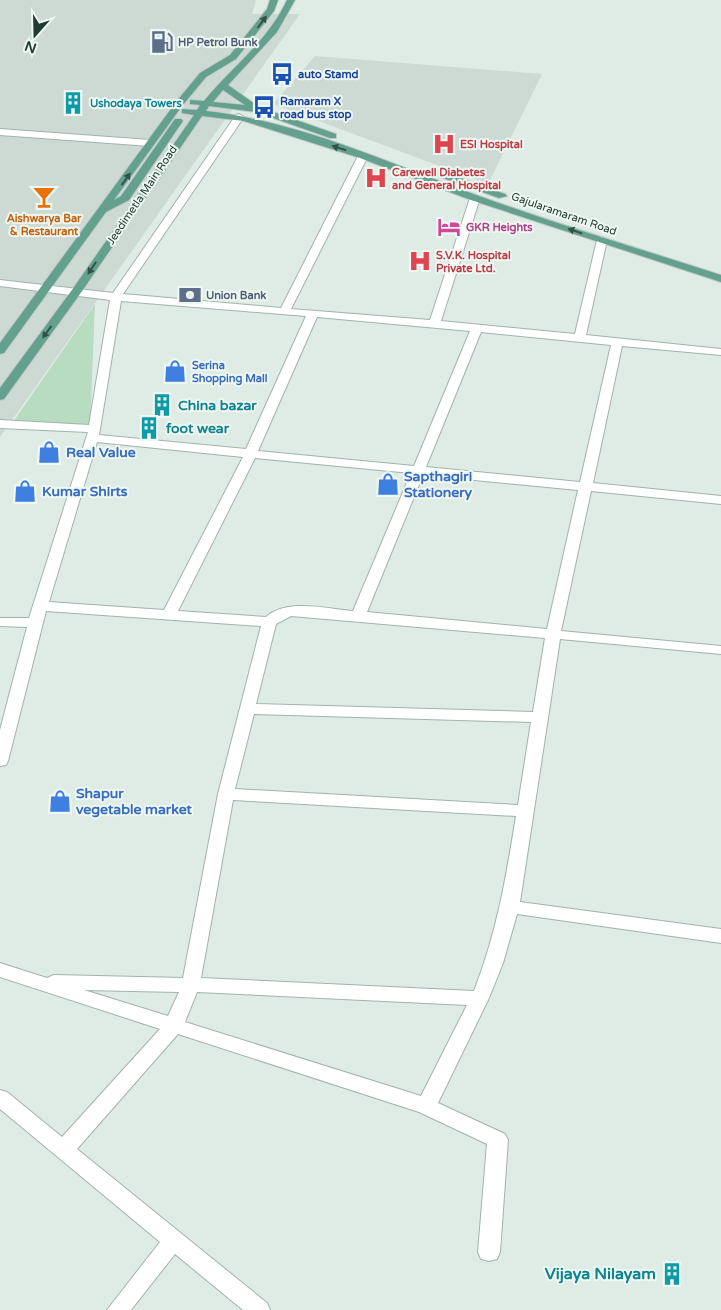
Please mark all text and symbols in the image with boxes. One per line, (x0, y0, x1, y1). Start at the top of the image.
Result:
north arrow (10, 10, 60, 60)
one-way arrow (257, 15, 267, 28)
fuel station icon: HP Petrol Bunk (149, 29, 175, 55)
place label: HP Petrol Bunk (178, 36, 258, 49)
text: N (23, 37, 39, 57)
bus stop icon: auto Stamd (269, 61, 295, 87)
place label: auto Stamd (298, 68, 359, 81)
building icon: Ushodaya Towers (60, 90, 86, 116)
bus stop icon: Ramaram X road bus stop (251, 94, 277, 120)
place label: Ramaram X road bus stop (280, 95, 352, 122)
place label: Ushodaya Towers (90, 97, 182, 111)
hospital icon: ESI Hospital (431, 131, 457, 157)
place label: ESI Hospital (460, 138, 523, 152)
street label: Jeedimetla Main Road (104, 143, 180, 247)
one-way arrow (331, 144, 346, 152)
hospital icon: Carewell Diabetes and General Hospital (363, 165, 389, 191)
place label: Carewell Diabetes and General Hospital (392, 166, 501, 193)
one-way arrow (121, 172, 131, 185)
bar icon: Aishwarya Bar & Restaurant (31, 184, 57, 210)
street label: Gajularamaram Road (510, 190, 618, 238)
place label: Aishwarya Bar & Restaurant (7, 212, 82, 238)
hotel icon: GKR Heights (436, 214, 462, 240)
place label: GKR Heights (466, 221, 533, 235)
one-way arrow (567, 227, 582, 235)
hospital icon: S.V.K. Hospital Private Ltd. (407, 248, 433, 274)
place label: S.V.K. Hospital Private Ltd. (436, 249, 511, 275)
one-way arrow (87, 261, 97, 275)
bank icon: Union Bank (177, 282, 203, 308)
place label: Union Bank (206, 289, 266, 302)
one-way arrow (42, 325, 52, 339)
shop icon: Serina Shopping Mall (162, 358, 188, 384)
place label: Serina Shopping Mall (192, 359, 268, 386)
building icon: China bazar (149, 392, 175, 418)
place label: China bazar (178, 397, 257, 414)
building icon: foot wear (136, 415, 162, 441)
place label: foot wear (165, 420, 230, 437)
shop icon: Real Value (36, 439, 62, 465)
place label: Real Value (66, 444, 136, 461)
place label: Sapthagiri Stationery (404, 468, 473, 501)
shop icon: Sapthagiri Stationery (375, 471, 401, 497)
shop icon: Kumar Shirts (12, 478, 38, 504)
place label: Kumar Shirts (42, 483, 128, 500)
place label: Shapur vegetable market (76, 785, 193, 818)
shop icon: Shapur vegetable market (47, 788, 73, 814)
building icon: Vijaya Nilayam (659, 1261, 685, 1287)
place label: Vijaya Nilayam (545, 1264, 656, 1284)

